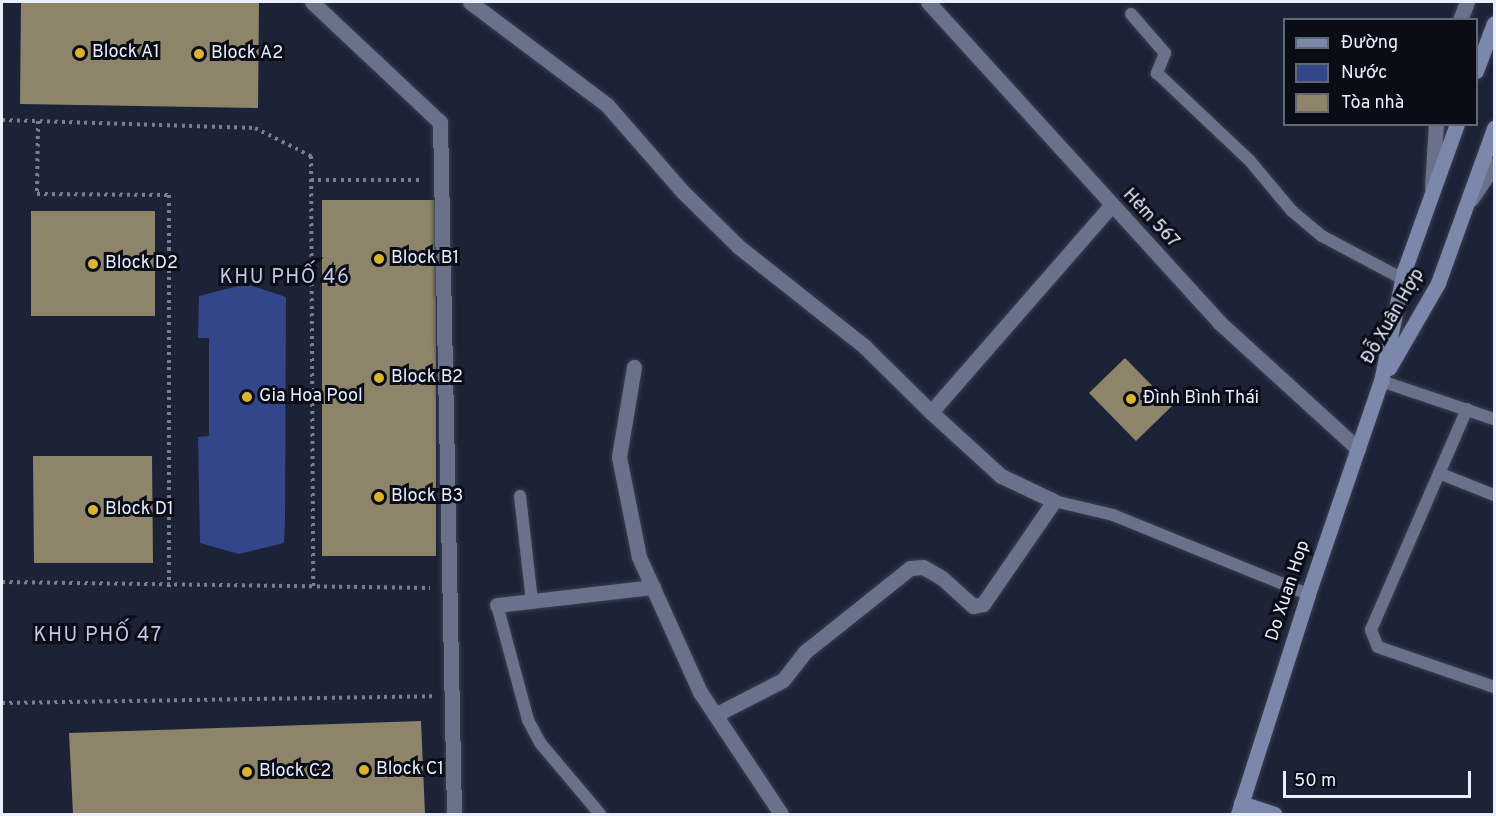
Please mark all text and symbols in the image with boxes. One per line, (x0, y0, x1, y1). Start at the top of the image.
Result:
legend (1283, 18, 1478, 126)
text: Đường (1341, 32, 1398, 55)
place label: Block A1 (92, 42, 160, 64)
place label: Block A2 (211, 43, 284, 65)
marker: Block A1 (73, 46, 87, 60)
marker: Block A2 (192, 47, 206, 61)
text: Nước (1341, 62, 1387, 85)
text: Tòa nhà (1341, 92, 1404, 115)
street label: Hẻm 567 (1117, 185, 1183, 253)
place label: Block B1 (391, 248, 459, 270)
marker: Block B1 (372, 252, 386, 266)
place label: Block D2 (105, 253, 178, 275)
marker: Block D2 (86, 257, 100, 271)
district label: KHU PHỐ 46 (220, 266, 350, 290)
street label: Đỗ Xuân Hợp (1358, 266, 1430, 368)
place label: Block B2 (391, 367, 463, 389)
marker: Block B2 (372, 371, 386, 385)
place label: Gia Hoa Pool (259, 386, 363, 408)
place label: Đình Bình Thái (1143, 388, 1260, 410)
marker: Gia Hoa Pool (240, 390, 254, 404)
marker: Đình Bình Thái (1124, 392, 1138, 406)
place label: Block B3 (391, 486, 463, 508)
marker: Block B3 (372, 490, 386, 504)
place label: Block D1 (105, 499, 174, 521)
marker: Block D1 (86, 503, 100, 517)
street label: Do Xuan Hop (1263, 538, 1315, 644)
district label: KHU PHỐ 47 (33, 624, 163, 648)
place label: Block C1 (376, 759, 444, 781)
scale bar (1286, 759, 1474, 797)
place label: Block C2 (259, 761, 331, 783)
marker: Block C1 (357, 763, 371, 777)
marker: Block C2 (240, 765, 254, 779)
text: 50 m (1294, 770, 1336, 793)

